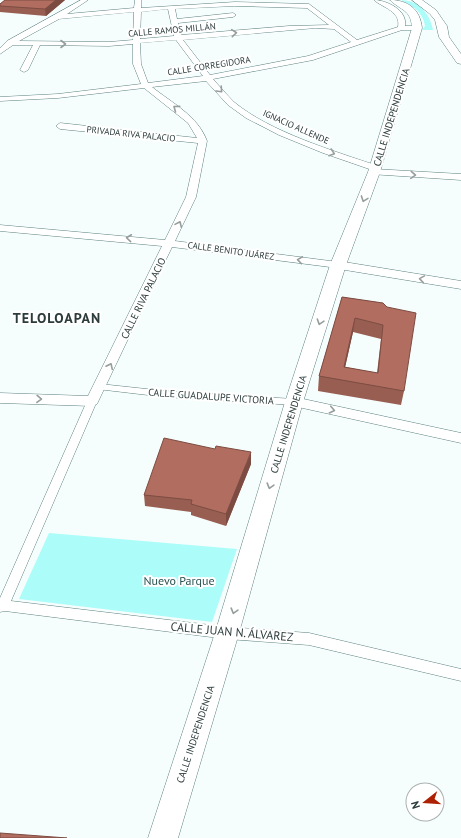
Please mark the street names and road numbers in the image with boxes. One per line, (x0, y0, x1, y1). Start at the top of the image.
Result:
street label: CALLE RAMOS MILLÁN (128, 20, 216, 39)
street label: CALLE CORREGIDORA (167, 53, 252, 77)
street label: CALLE INDEPENDENCIA (370, 66, 413, 168)
street label: IGNACIO ALLENDE (261, 107, 331, 146)
street label: PRIVADA RIVA PALACIO (86, 123, 176, 144)
street label: CALLE BENITO JUÁREZ (187, 239, 275, 262)
street label: CALLE RIVA PALACIO (118, 255, 169, 341)
street label: CALLE INDEPENDENCIA (267, 373, 310, 475)
street label: CALLE GUADALUPE VICTORIA (148, 386, 274, 407)
street label: CALLE JUAN N. ÁLVAREZ (170, 619, 294, 644)
street label: CALLE INDEPENDENCIA (174, 684, 217, 785)

